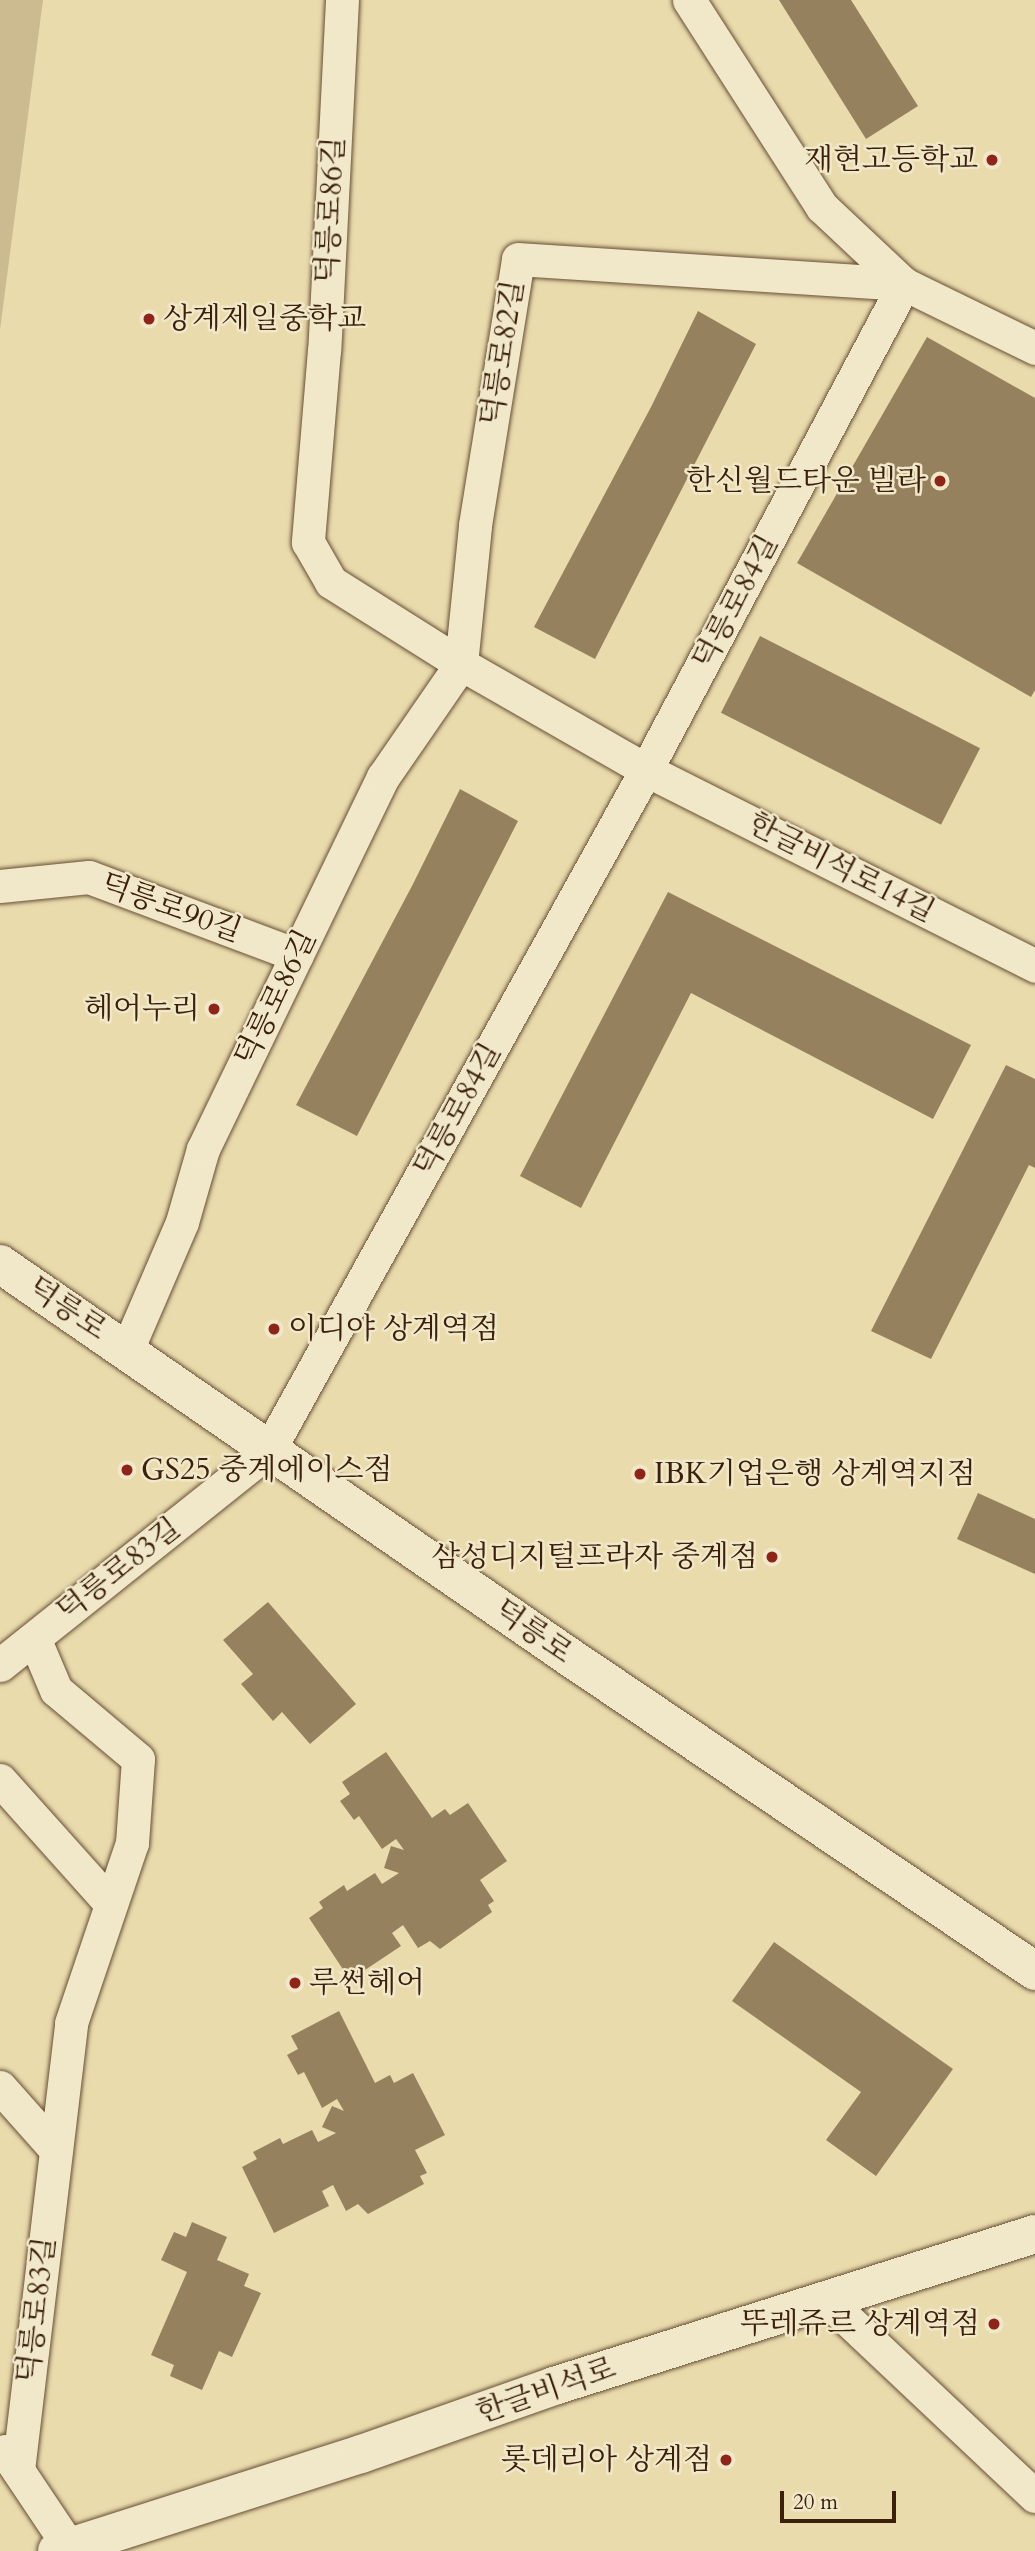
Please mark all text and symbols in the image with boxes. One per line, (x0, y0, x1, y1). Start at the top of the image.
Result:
street label: 덕릉로86길 (309, 136, 353, 284)
place label: 재현고등학교 (804, 142, 978, 178)
marker: 재현고등학교 (984, 152, 1000, 168)
street label: 덕릉로82길 (474, 278, 532, 428)
place label: 상계제일중학교 (163, 301, 366, 337)
marker: 상계제일중학교 (141, 311, 157, 327)
place label: 한신월드타운 빌라 (686, 463, 926, 499)
marker: 한신월드타운 빌라 (932, 473, 948, 489)
street label: 덕릉로84길 (686, 529, 786, 675)
street label: 한글비석로14길 (742, 806, 940, 930)
street label: 덕릉로90길 (96, 866, 246, 950)
street label: 덕릉로86길 (228, 924, 324, 1072)
place label: 헤어누리 (84, 991, 200, 1027)
marker: 헤어누리 (206, 1001, 222, 1017)
street label: 덕릉로84길 (407, 1037, 509, 1183)
street label: 덕릉로 (21, 1270, 113, 1348)
place label: 이디야 상계역점 (288, 1311, 499, 1347)
marker: 이디야 상계역점 (266, 1321, 282, 1337)
place label: GS25 중계에이스점 (141, 1452, 392, 1488)
place label: IBK기업은행 상계역지점 (654, 1456, 976, 1492)
marker: GS25 중계에이스점 (119, 1462, 135, 1478)
marker: IBK기업은행 상계역지점 (632, 1466, 648, 1482)
street label: 덕릉로83길 (50, 1511, 188, 1629)
place label: 삼성디지털프라자 중계점 (431, 1539, 758, 1575)
marker: 삼성디지털프라자 중계점 (764, 1549, 780, 1565)
street label: 덕릉로 (487, 1592, 579, 1672)
place label: 루썬헤어 (309, 1965, 425, 2001)
marker: 루썬헤어 (287, 1975, 303, 1991)
street label: 덕릉로83길 (10, 2235, 64, 2385)
place label: 뚜레쥬르 상계역점 (740, 2306, 980, 2342)
marker: 뚜레쥬르 상계역점 (986, 2316, 1002, 2332)
street label: 한글비석로 (472, 2350, 620, 2432)
place label: 롯데리아 상계점 (501, 2442, 712, 2478)
marker: 롯데리아 상계점 (718, 2452, 734, 2468)
scale bar (783, 2478, 898, 2522)
text: 20 m (793, 2488, 838, 2517)

